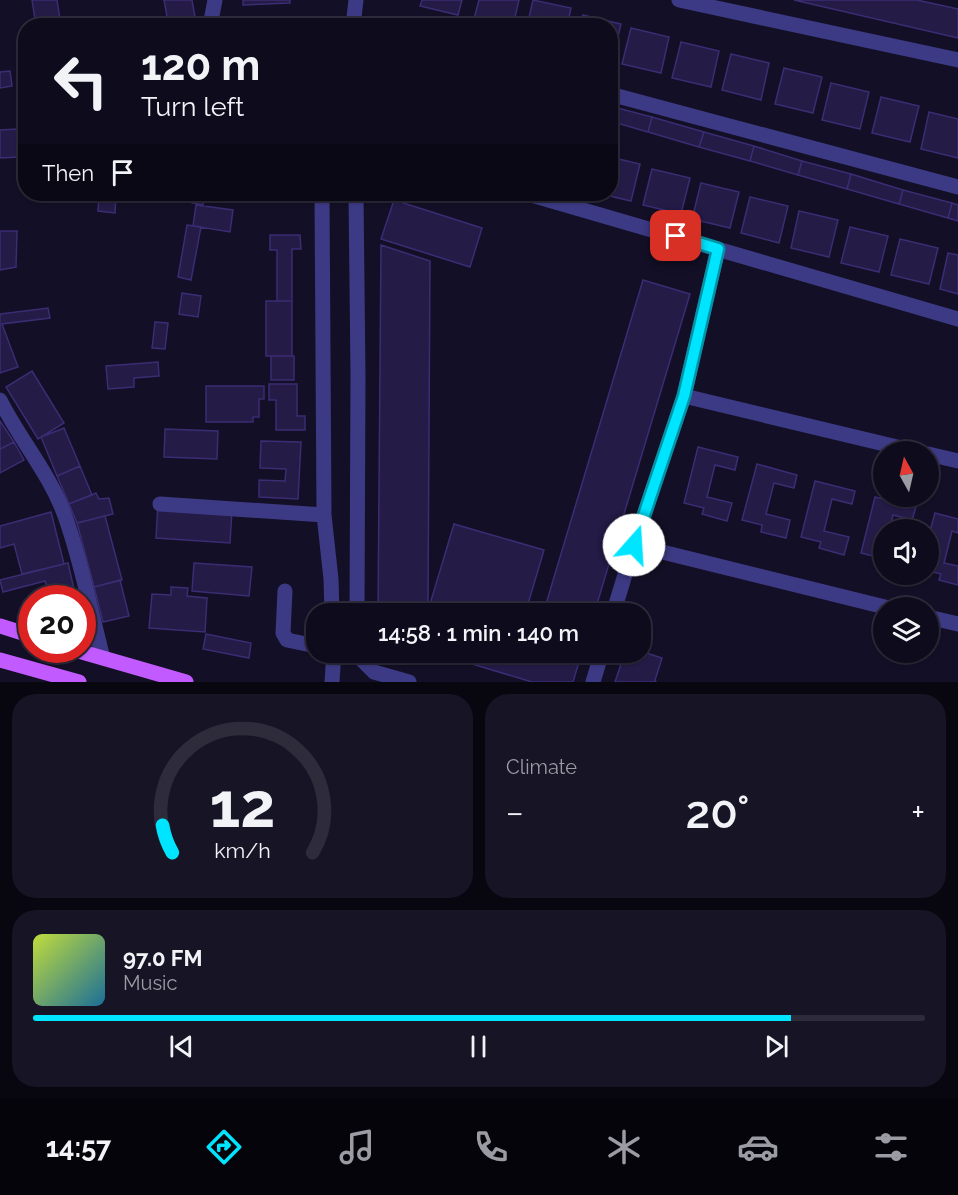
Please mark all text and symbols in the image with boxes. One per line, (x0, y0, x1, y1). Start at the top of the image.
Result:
text: 120 m (141, 41, 260, 90)
icon: left (42, 42, 120, 120)
text: Turn left (141, 91, 244, 122)
icon: arrive (106, 156, 139, 189)
text: Then (42, 160, 94, 186)
pin (650, 210, 701, 261)
icon: arrive (659, 219, 692, 252)
north arrow (873, 441, 939, 507)
map controls (873, 441, 939, 663)
position arrow (602, 513, 666, 577)
button: sound (873, 519, 939, 585)
speed limit sign: 20 (18, 585, 96, 663)
button: layers (873, 597, 939, 663)
text: 14:58 · 1 min · 140 m (378, 620, 579, 646)
text: Climate (506, 755, 577, 779)
text: 12 (209, 768, 276, 842)
text: 20° (686, 786, 750, 839)
text: − (506, 793, 524, 832)
text: + (911, 793, 925, 832)
text: km/h (214, 838, 271, 863)
text: 97.0 FM (123, 945, 202, 971)
text: Music (123, 971, 177, 995)
icon: previous (165, 1030, 198, 1063)
icon: pause (462, 1030, 495, 1063)
icon: next (760, 1030, 793, 1063)
icon: directions (203, 1126, 245, 1168)
icon: music (336, 1126, 378, 1168)
icon: phone (470, 1126, 512, 1168)
icon: climate (603, 1126, 645, 1168)
icon: car (737, 1126, 779, 1168)
icon: filters (870, 1126, 912, 1168)
text: 14:57 (46, 1132, 111, 1163)

